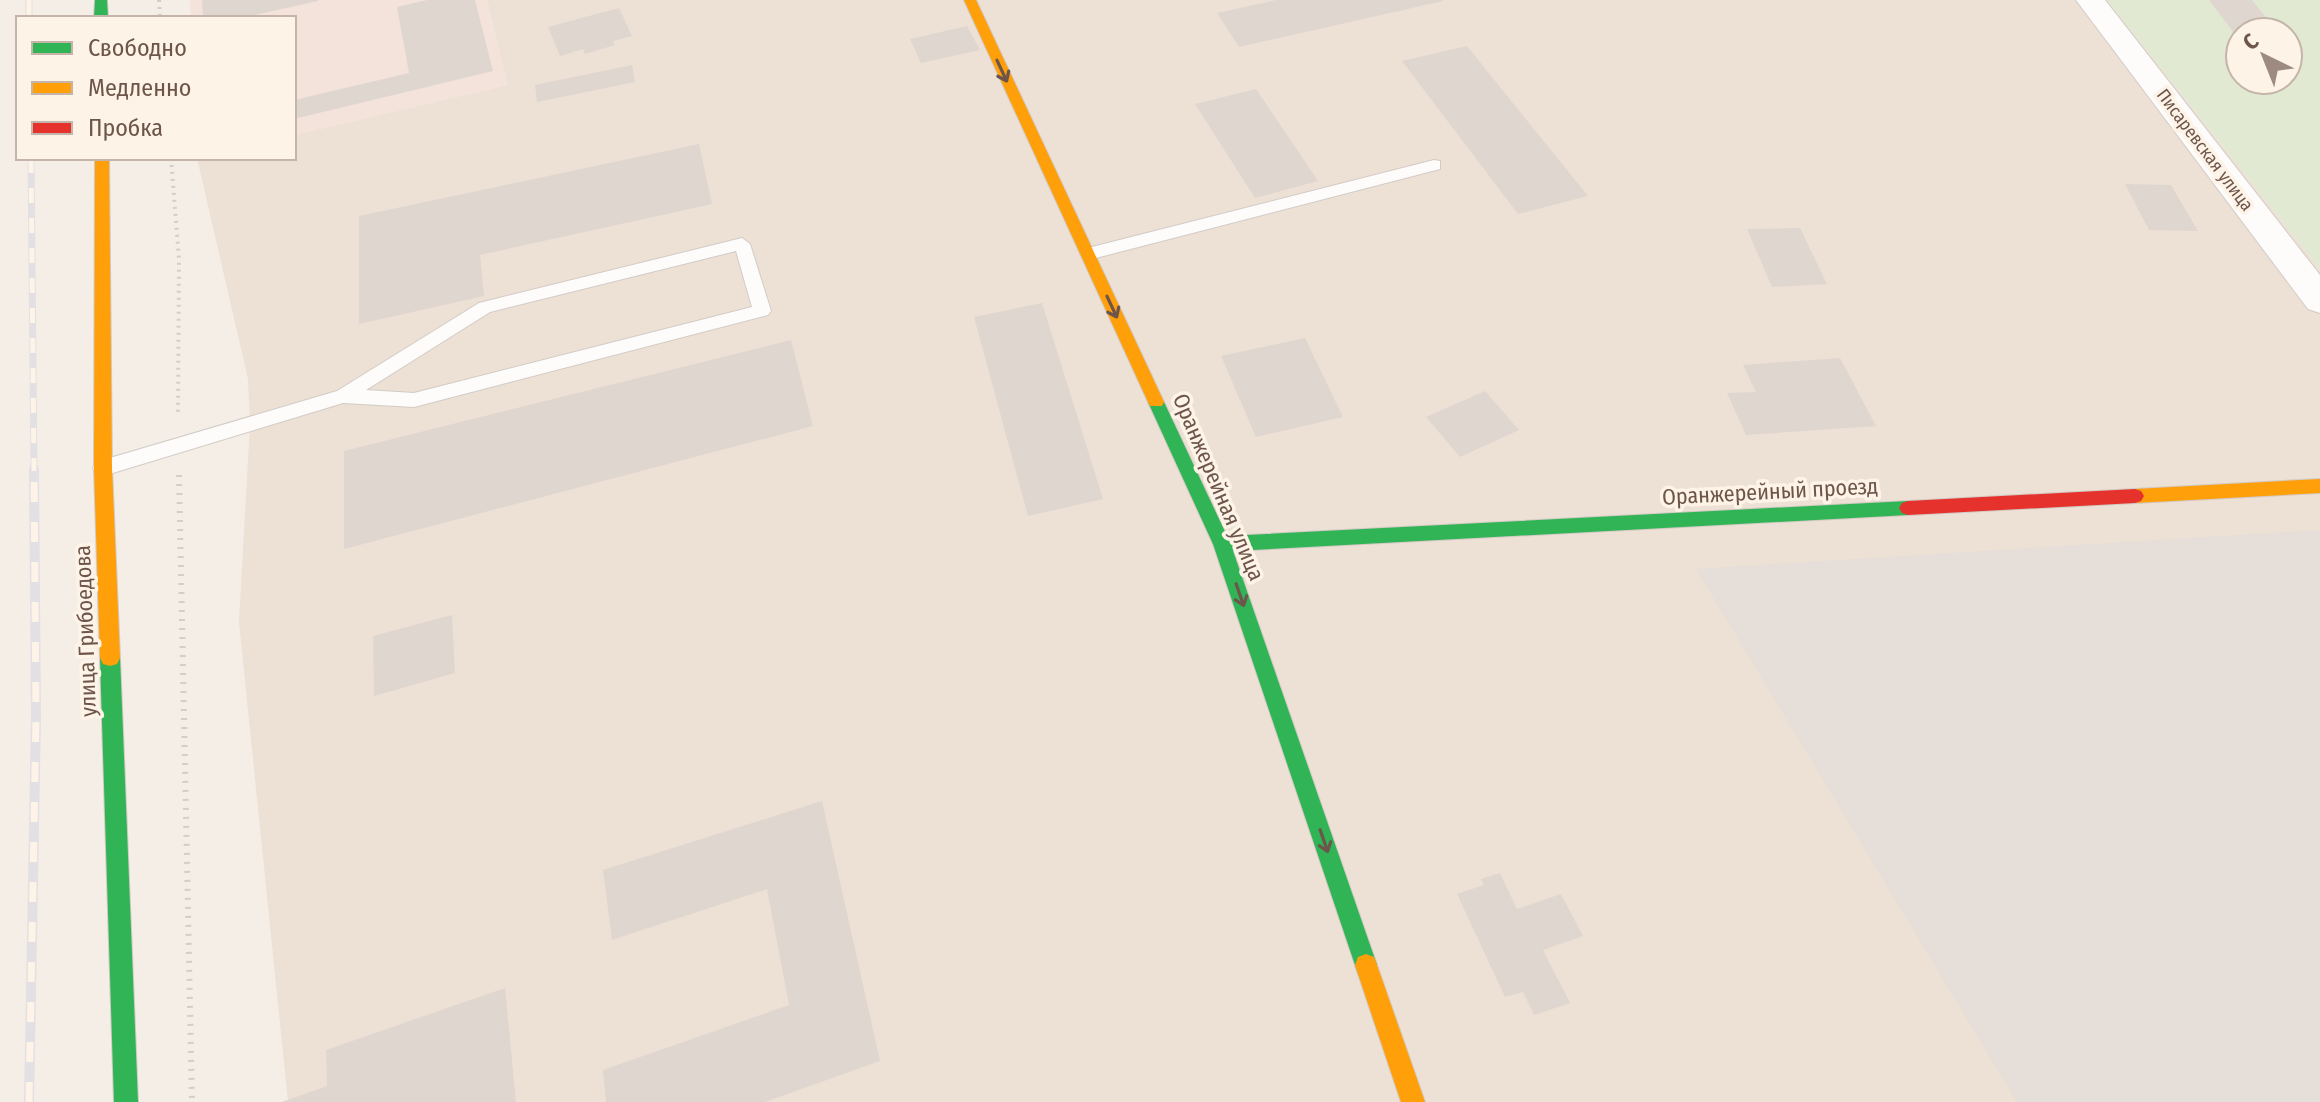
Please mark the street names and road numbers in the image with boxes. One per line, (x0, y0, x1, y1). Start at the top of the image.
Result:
street label: Писаревская улица (2152, 85, 2258, 216)
street label: Оранжерейная улица (1167, 390, 1270, 585)
street label: Оранжерейный проезд (1661, 472, 1879, 511)
street label: улица Грибоедова (69, 545, 102, 717)

